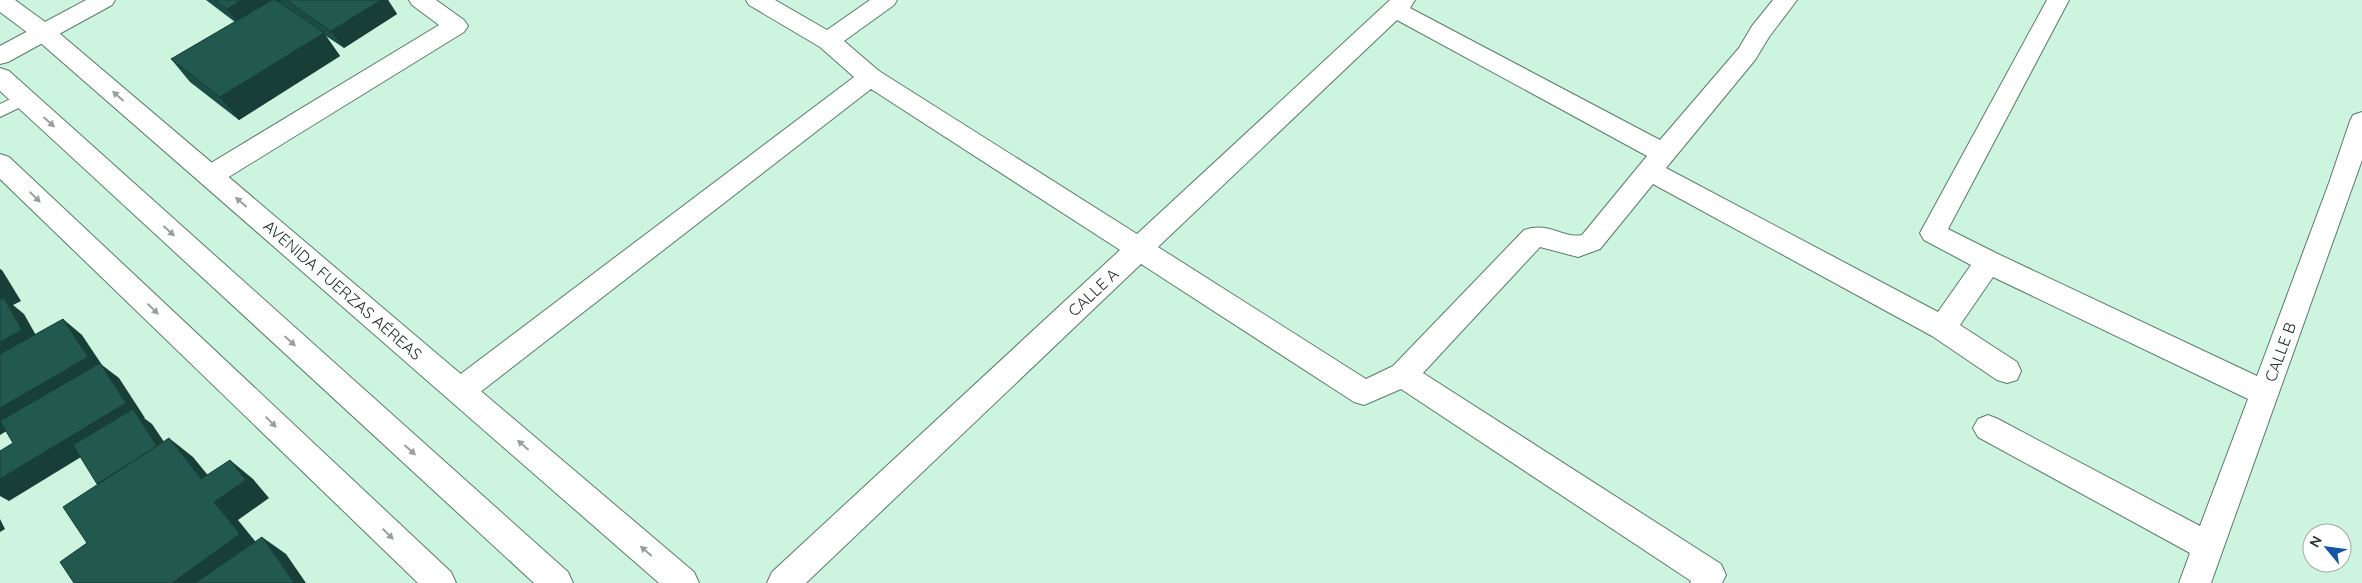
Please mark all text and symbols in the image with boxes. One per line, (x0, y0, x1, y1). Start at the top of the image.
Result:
one-way arrow (111, 90, 124, 101)
one-way arrow (42, 116, 54, 128)
one-way arrow (29, 191, 41, 203)
one-way arrow (235, 196, 247, 208)
street label: AVENIDA FUERZAS AÉREAS (260, 216, 426, 364)
one-way arrow (163, 226, 176, 237)
street label: CALLE A (1064, 264, 1122, 320)
one-way arrow (147, 303, 159, 315)
street label: CALLE B (2260, 320, 2300, 384)
one-way arrow (283, 335, 296, 346)
one-way arrow (264, 415, 276, 427)
one-way arrow (517, 439, 529, 451)
one-way arrow (403, 444, 415, 456)
north arrow (2302, 523, 2352, 573)
one-way arrow (382, 528, 394, 540)
text: N (2305, 533, 2326, 551)
one-way arrow (640, 546, 652, 557)

